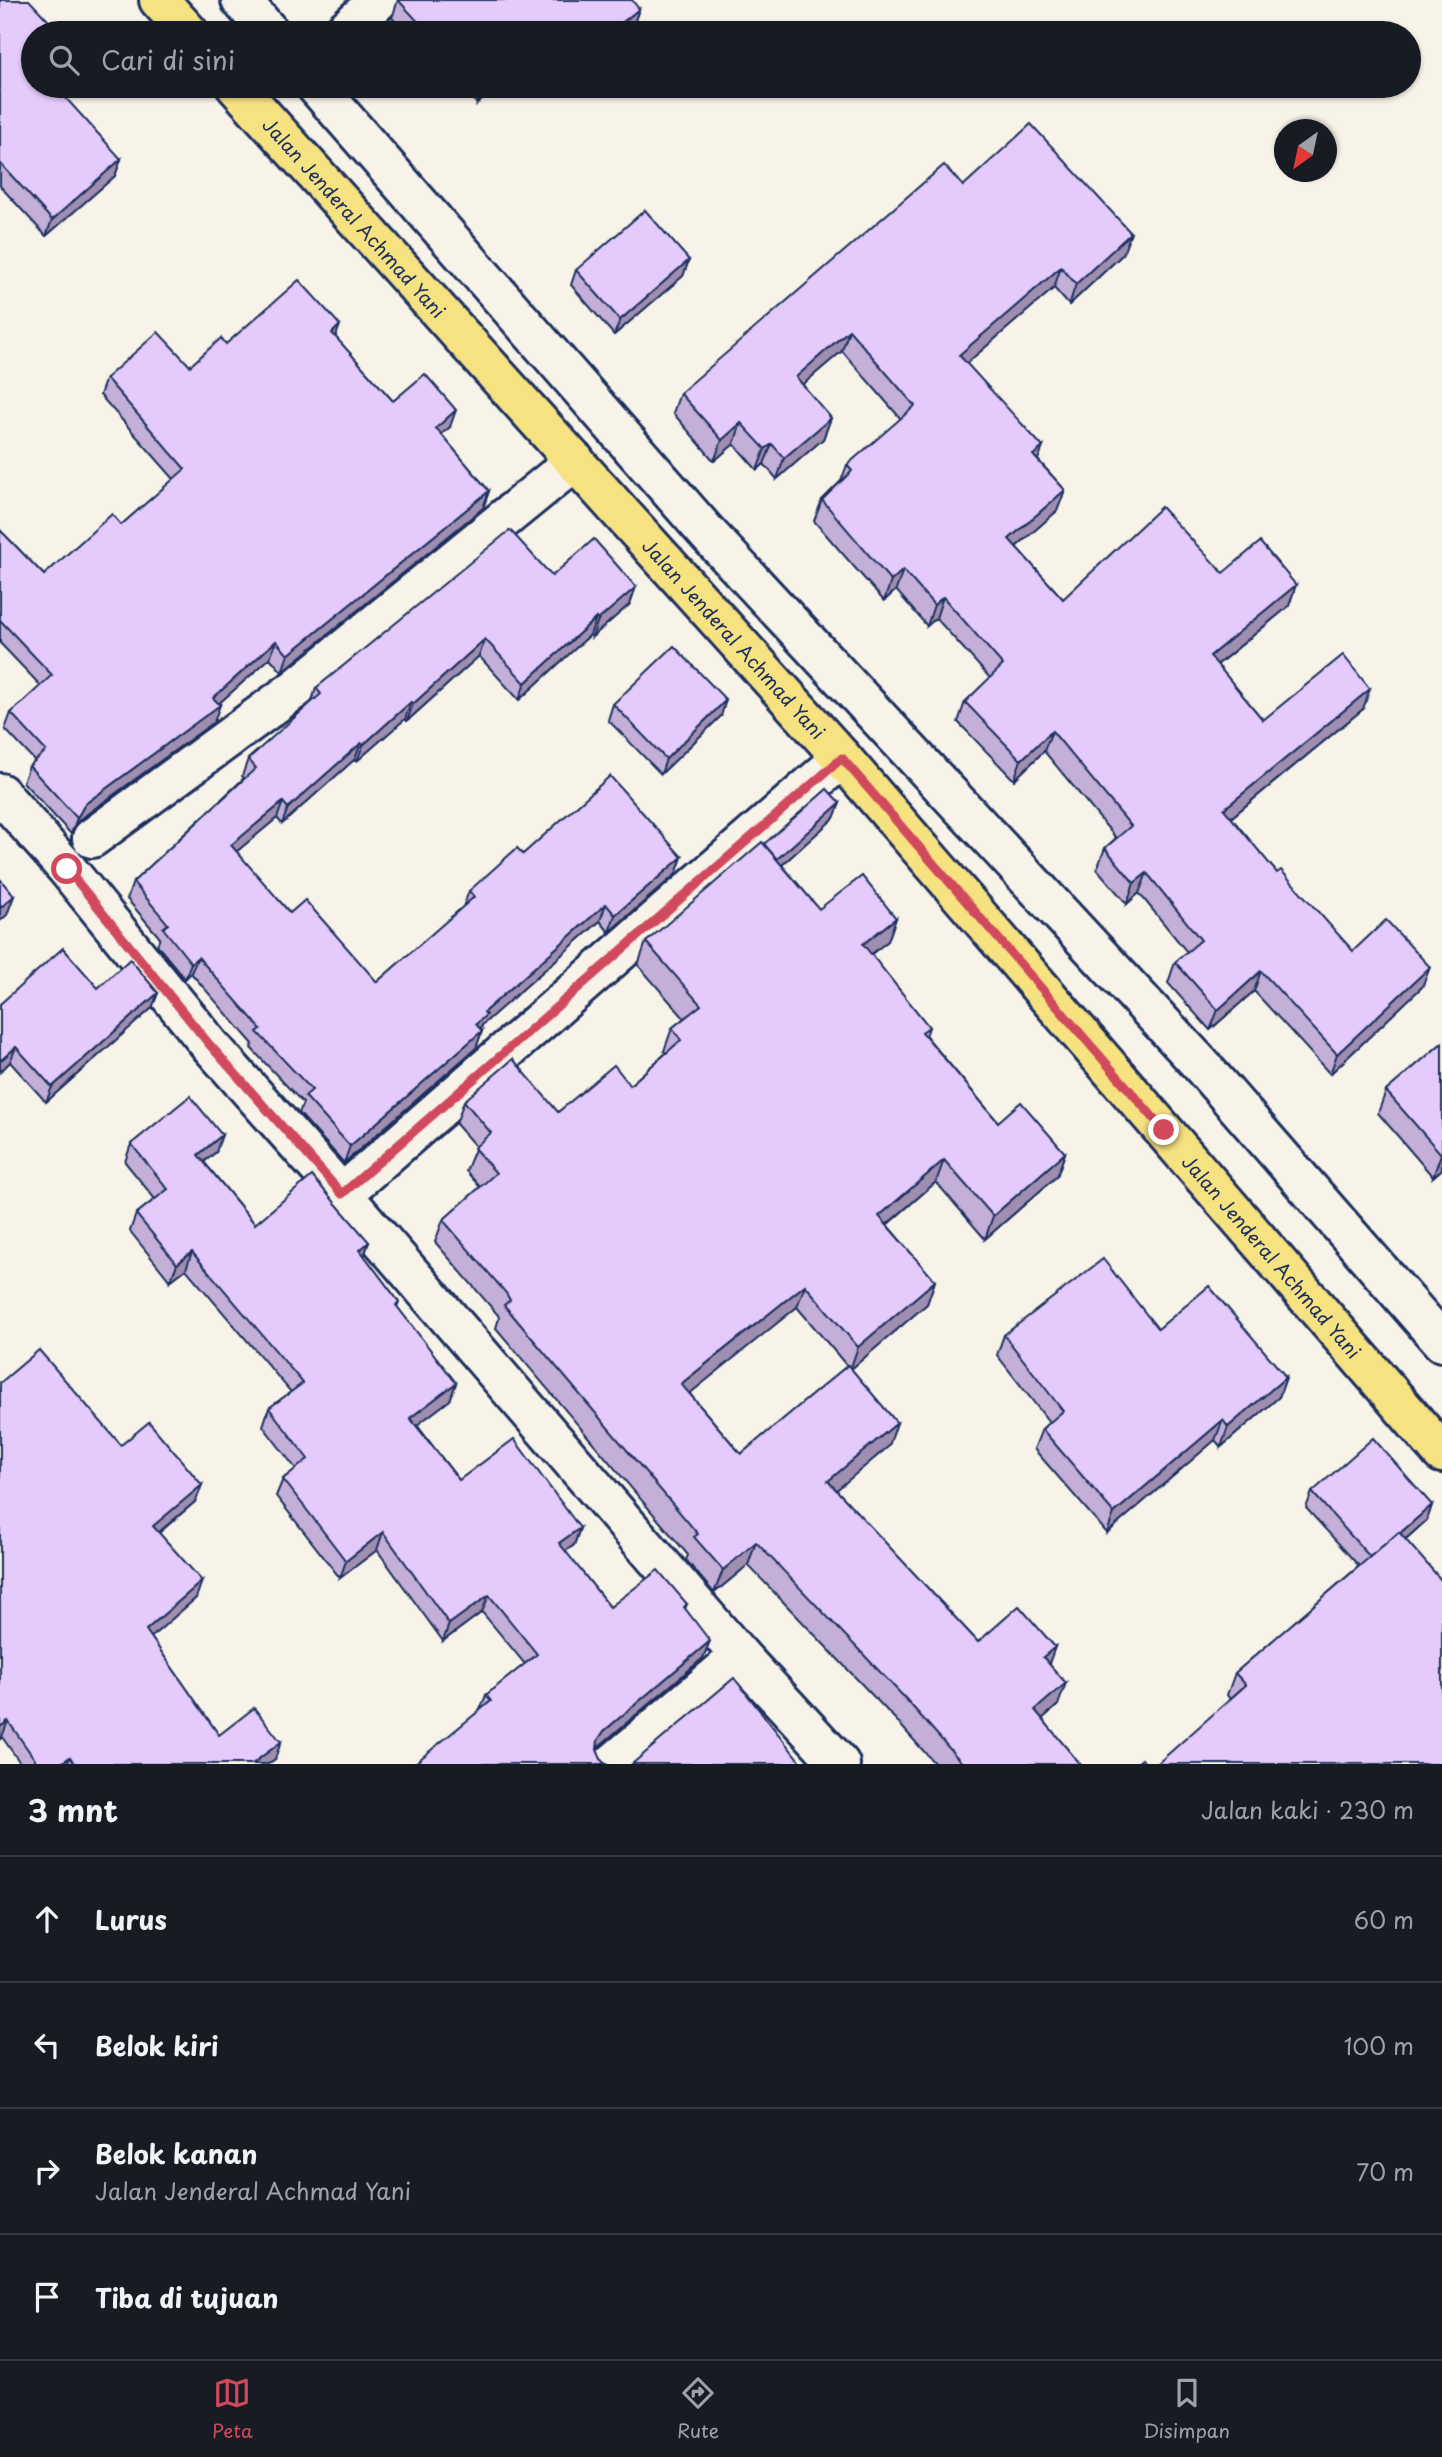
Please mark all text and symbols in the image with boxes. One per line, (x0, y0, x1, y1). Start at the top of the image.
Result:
search box (21, 21, 1421, 98)
text: Cari di sini (101, 40, 235, 79)
icon: search (45, 41, 83, 79)
street label: Jalan Jenderal Achmad Yani (257, 111, 452, 324)
north arrow (1274, 119, 1337, 182)
street label: Jalan Jenderal Achmad Yani (636, 532, 832, 745)
route start (51, 853, 82, 884)
route end (1148, 1114, 1179, 1145)
street label: Jalan Jenderal Achmad Yani (1176, 1148, 1368, 1364)
text: 3 mnt (28, 1787, 118, 1832)
text: Jalan kaki · 230 m (1201, 1792, 1414, 1827)
icon: ahead (28, 1900, 66, 1938)
text: Lurus (95, 1900, 167, 1939)
text: 60 m (1354, 1902, 1414, 1937)
icon: left (28, 2026, 66, 2064)
text: Belok kiri (95, 2026, 218, 2065)
text: 100 m (1344, 2028, 1414, 2063)
text: Belok kanan (95, 2134, 257, 2173)
icon: right (28, 2152, 66, 2190)
text: 70 m (1356, 2154, 1414, 2189)
text: Jalan Jenderal Achmad Yani (95, 2173, 411, 2208)
icon: arrive (28, 2278, 66, 2316)
text: Tiba di tujuan (95, 2278, 279, 2317)
tab: Peta (212, 2374, 253, 2444)
tab: Rute (677, 2374, 719, 2444)
tab: Disimpan (1143, 2374, 1230, 2444)

